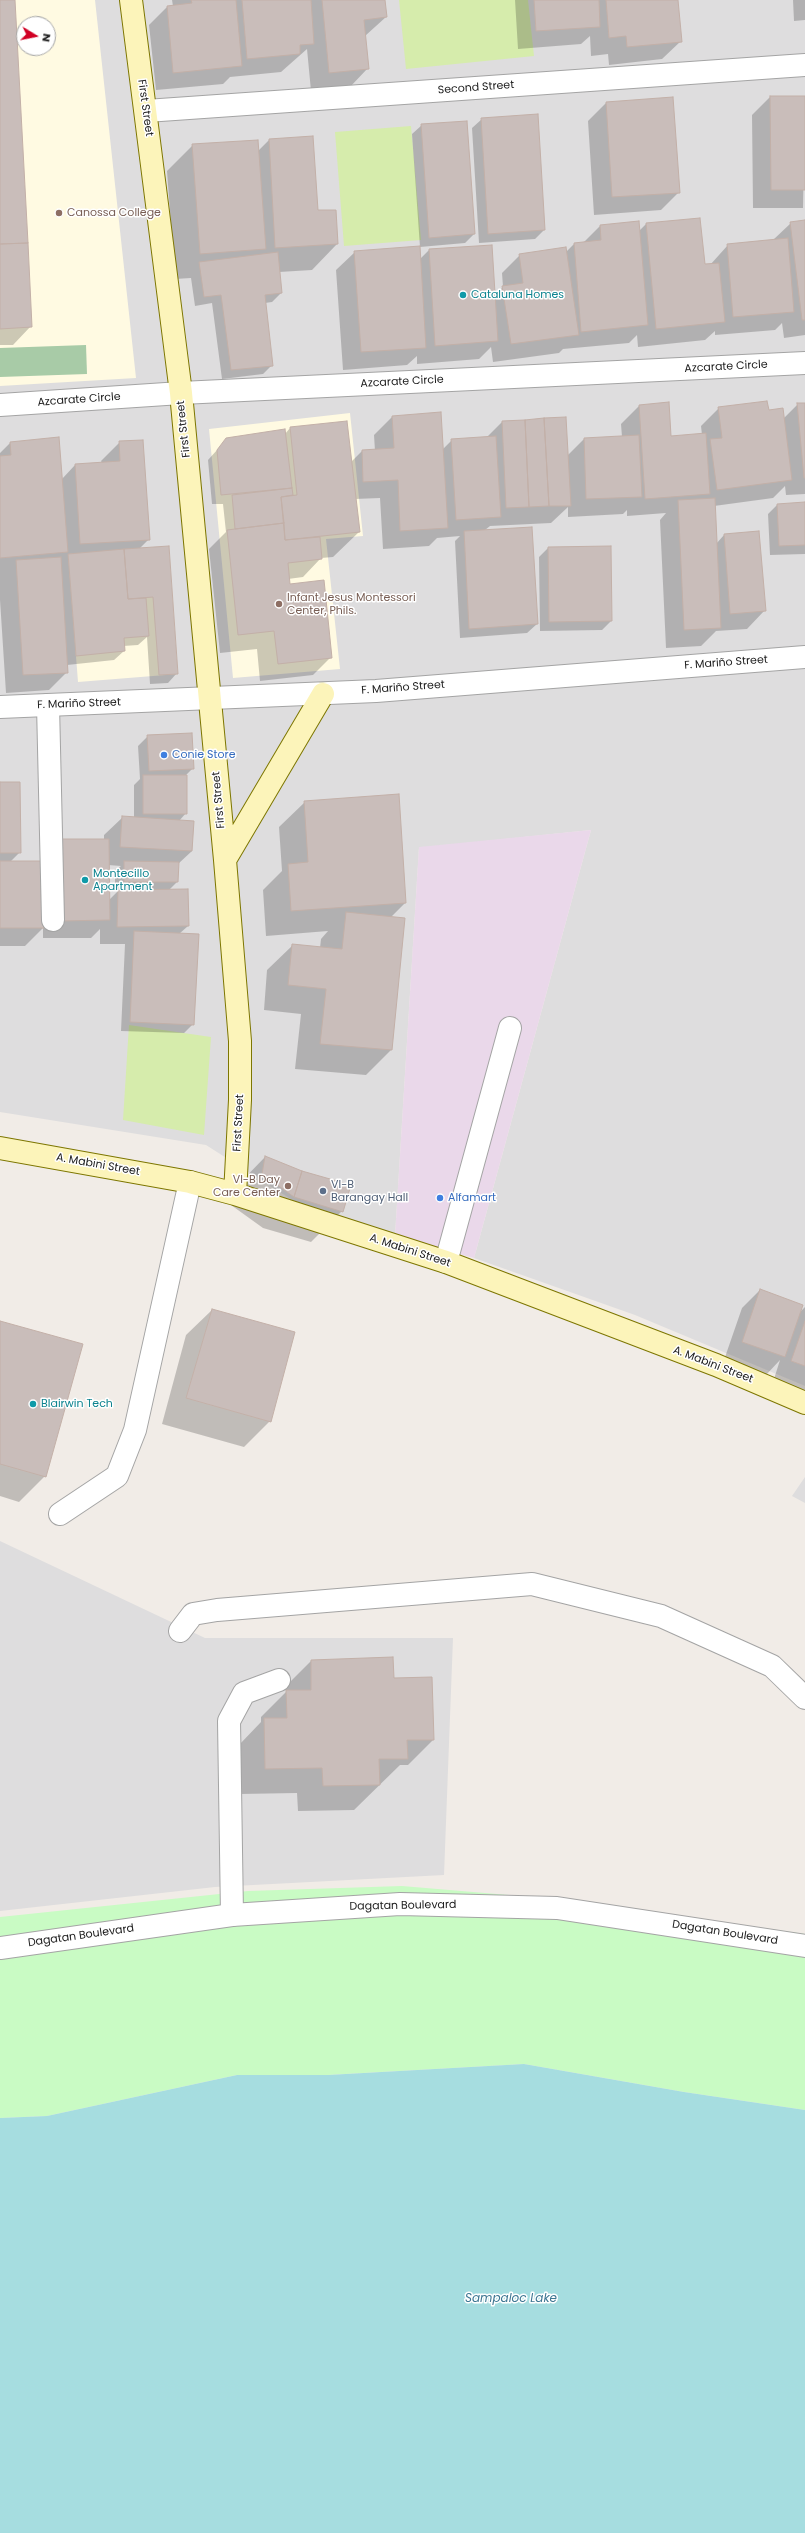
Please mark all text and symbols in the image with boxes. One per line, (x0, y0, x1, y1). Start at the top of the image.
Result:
north arrow (16, 16, 56, 56)
text: N (38, 32, 55, 43)
street label: First Street (134, 79, 156, 137)
street label: Second Street (437, 79, 515, 97)
place label: Canossa College (67, 206, 161, 220)
marker: Canossa College (54, 208, 64, 218)
place label: Cataluna Homes (471, 288, 564, 302)
marker: Cataluna Homes (458, 290, 468, 300)
street label: Azcarate Circle (684, 358, 768, 376)
street label: Azcarate Circle (360, 373, 444, 391)
street label: Azcarate Circle (37, 391, 121, 409)
street label: First Street (174, 400, 194, 458)
place label: Infant Jesus Montessori Center, Phils. (287, 591, 416, 617)
marker: Infant Jesus Montessori Center, Phils. (274, 599, 284, 609)
street label: F. Mariño Street (684, 653, 768, 673)
street label: F. Mariño Street (361, 678, 445, 698)
street label: F. Mariño Street (37, 696, 121, 712)
place label: Conie Store (172, 748, 235, 762)
marker: Conie Store (159, 750, 169, 760)
street label: First Street (210, 771, 228, 829)
place label: Montecillo Apartment (93, 867, 153, 893)
marker: Montecillo Apartment (80, 875, 90, 885)
street label: First Street (231, 1094, 247, 1152)
street label: A. Mabini Street (55, 1151, 141, 1179)
place label: VI-B Day Care Center (213, 1173, 280, 1199)
place label: VI-B Barangay Hall (331, 1178, 408, 1204)
marker: VI-B Day Care Center (283, 1181, 293, 1191)
marker: VI-B Barangay Hall (318, 1186, 328, 1196)
place label: Alfamart (448, 1191, 496, 1205)
marker: Alfamart (435, 1193, 445, 1203)
street label: A. Mabini Street (368, 1232, 452, 1270)
street label: A. Mabini Street (671, 1344, 755, 1386)
place label: Blairwin Tech (41, 1397, 113, 1411)
marker: Blairwin Tech (28, 1399, 38, 1409)
street label: Dagatan Boulevard (349, 1898, 457, 1914)
street label: Dagatan Boulevard (671, 1918, 779, 1948)
street label: Dagatan Boulevard (27, 1922, 135, 1950)
water label: Sampaloc Lake (465, 2292, 557, 2306)

